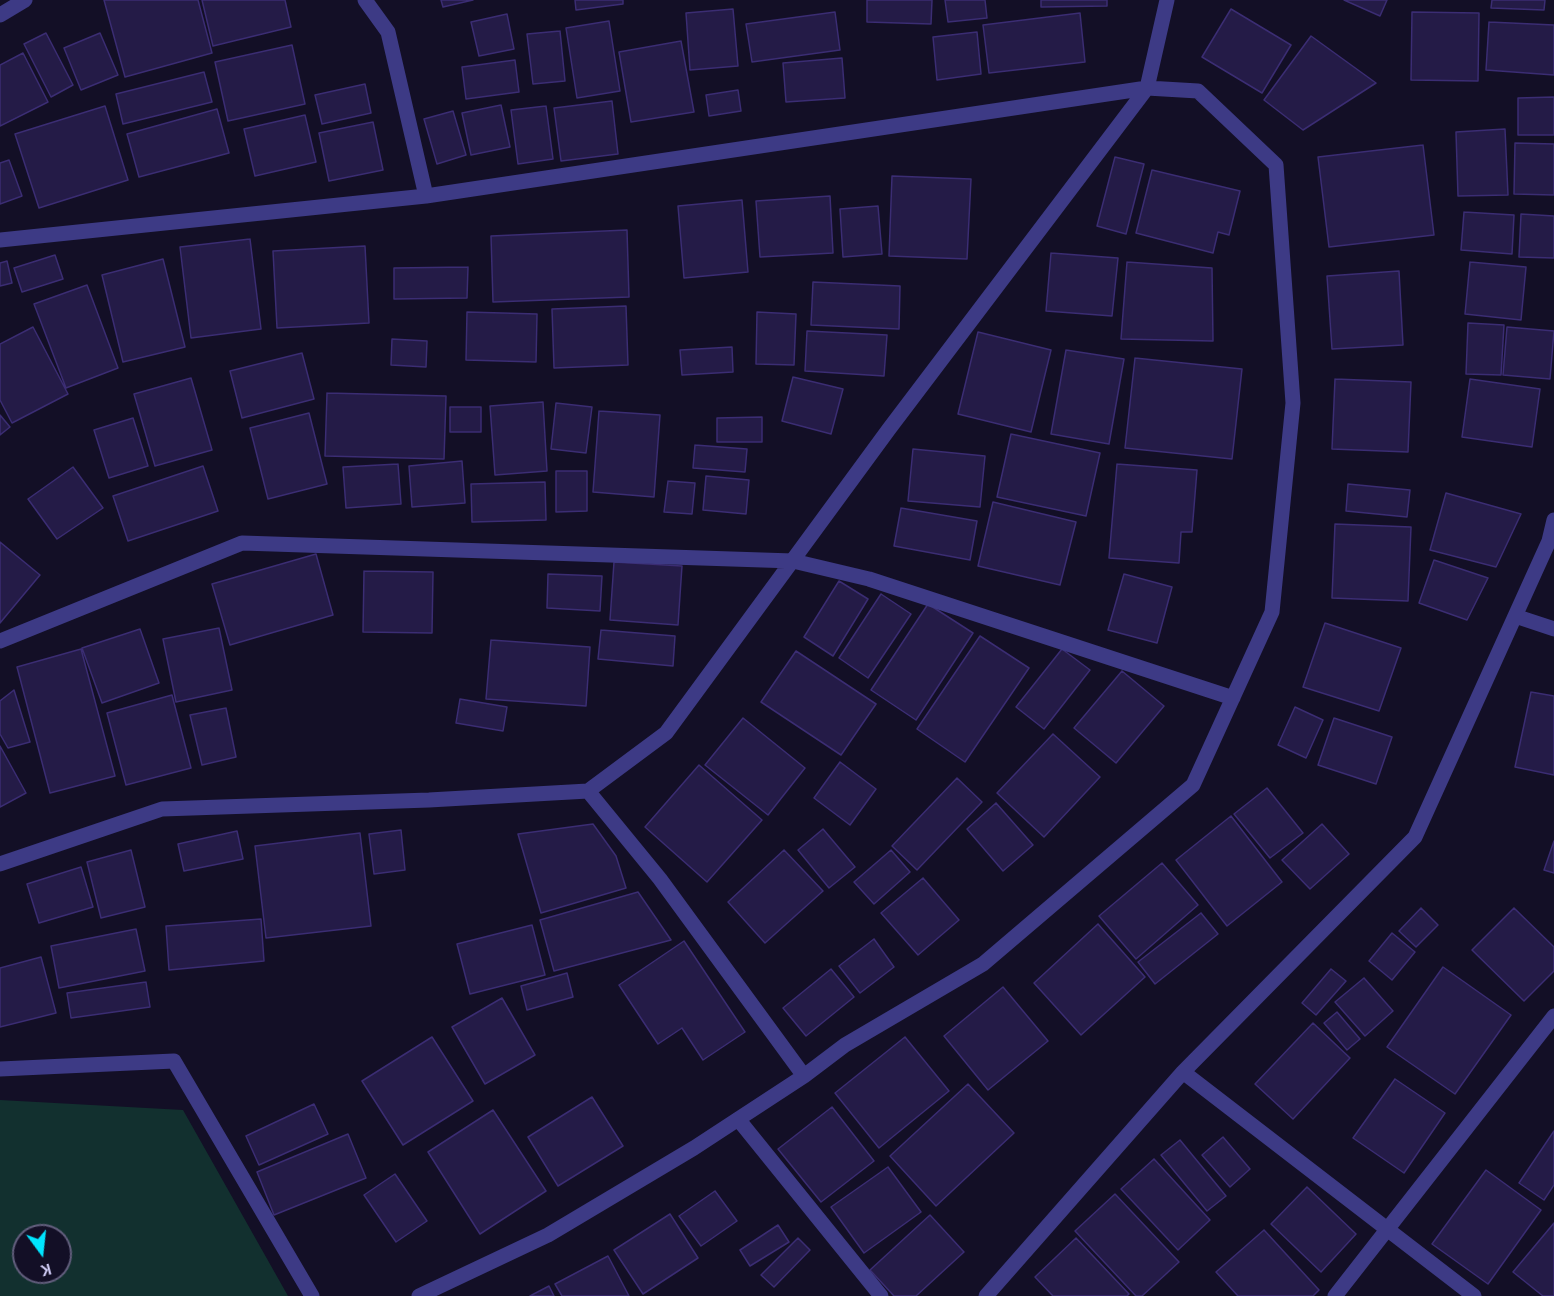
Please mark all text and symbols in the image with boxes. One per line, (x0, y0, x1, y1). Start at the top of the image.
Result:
north arrow (12, 1224, 72, 1284)
text: K (39, 1259, 54, 1280)

